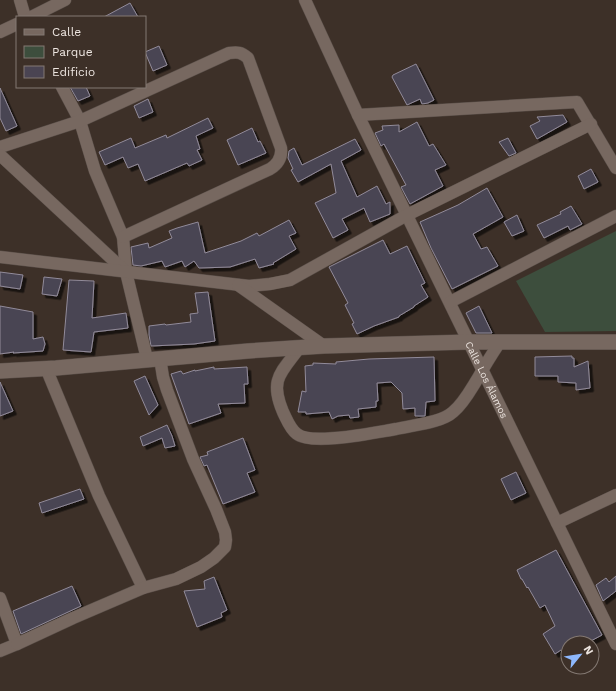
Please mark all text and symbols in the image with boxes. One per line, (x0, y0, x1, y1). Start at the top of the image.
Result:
legend (16, 16, 146, 88)
text: Calle (52, 25, 81, 39)
text: Parque (52, 45, 93, 59)
text: Edificio (52, 65, 95, 79)
street label: Calle Los Álamos (463, 340, 510, 420)
north arrow (560, 635, 600, 675)
text: N (581, 643, 596, 657)

